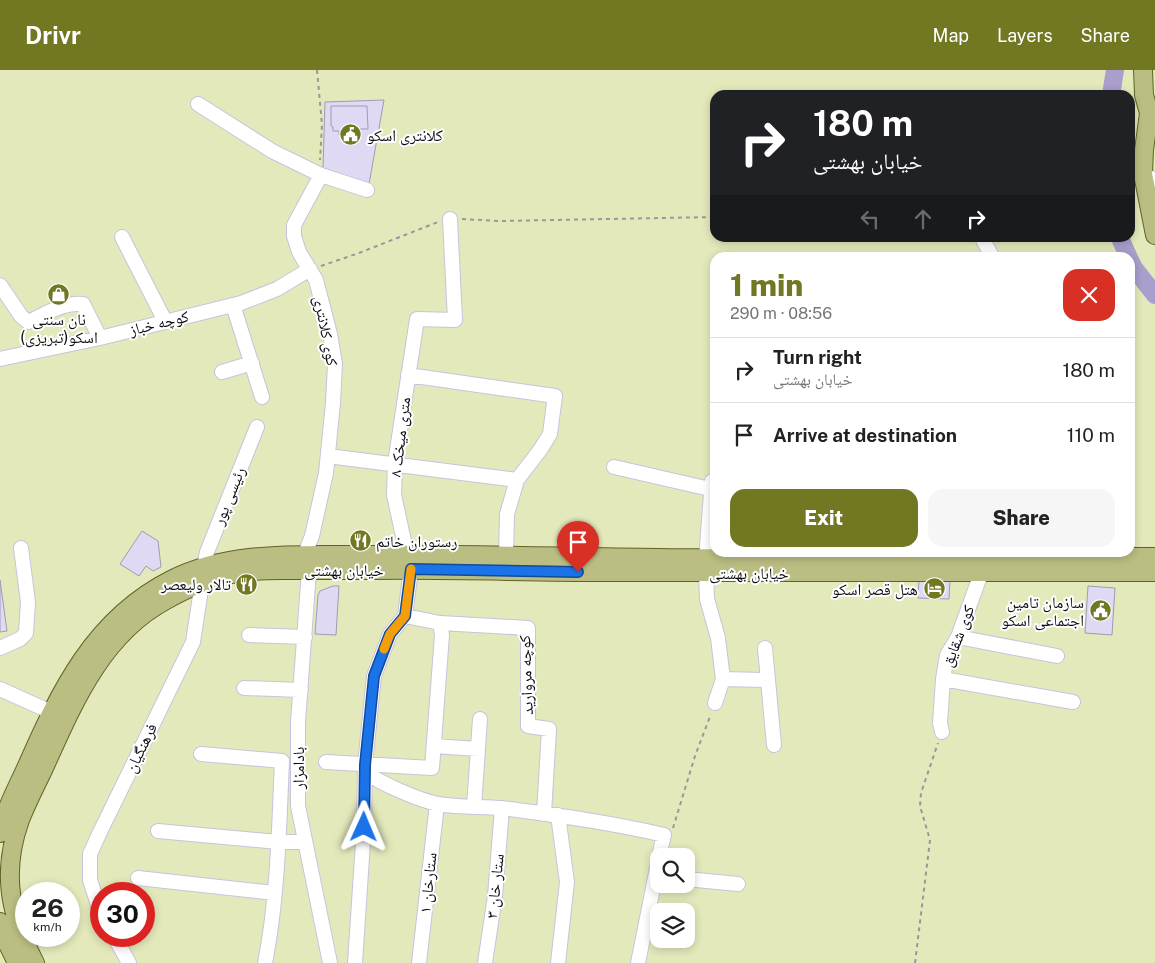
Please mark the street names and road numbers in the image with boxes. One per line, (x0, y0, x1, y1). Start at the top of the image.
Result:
street label: کوی کلانتری (309, 294, 342, 368)
street label: کوچه خباز (126, 306, 191, 340)
street label: ۸ متری میخک (386, 396, 415, 478)
street label: رئیسی پور (208, 464, 250, 529)
street label: خیابان بهشتی (304, 561, 384, 581)
street label: خیابان بهشتی (709, 564, 789, 584)
street label: کوی شقایق (938, 602, 979, 670)
street label: کوچه مروارید (515, 634, 537, 715)
street label: فرهنگیان (121, 720, 162, 776)
street label: بادامزار (289, 747, 308, 790)
street label: ستارخان ۱ (415, 852, 442, 915)
street label: ستار خان ۳ (482, 853, 509, 919)

